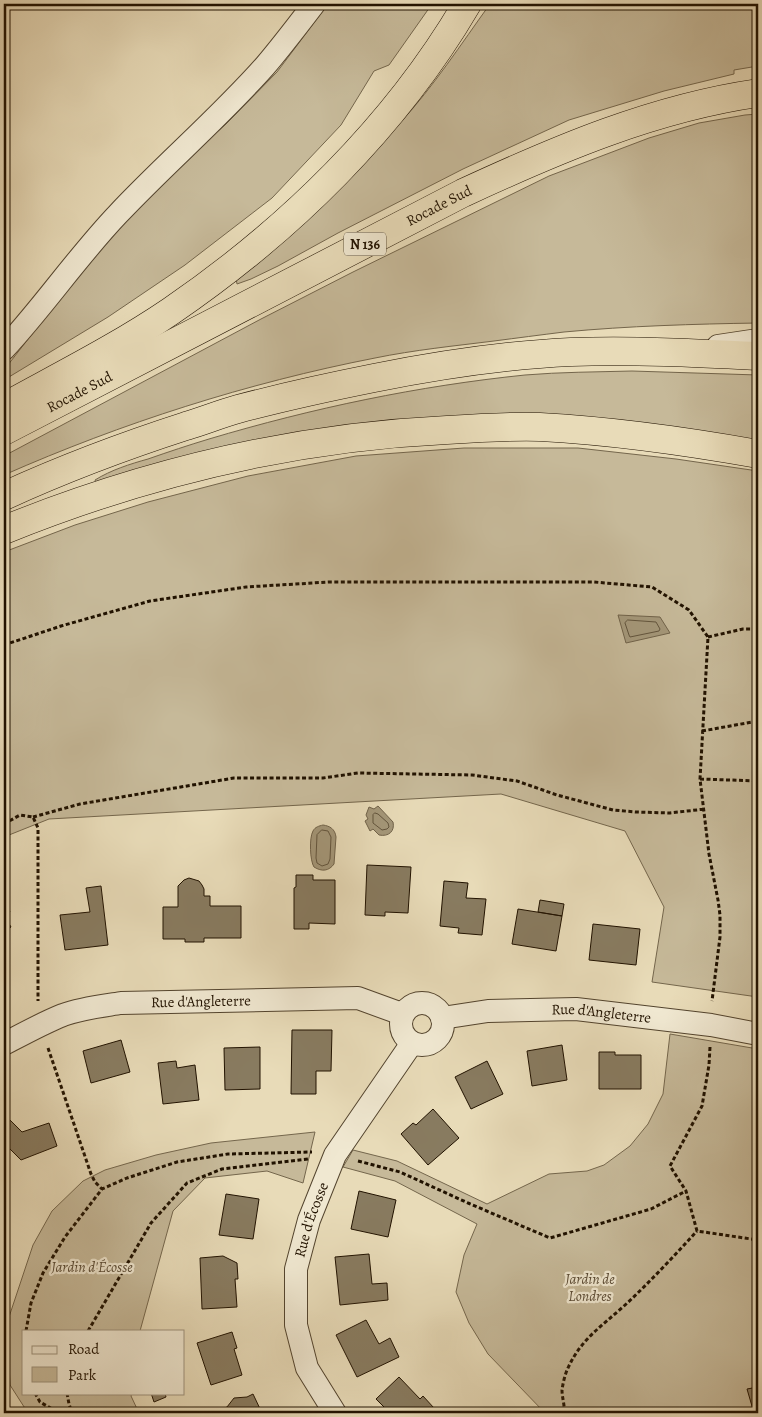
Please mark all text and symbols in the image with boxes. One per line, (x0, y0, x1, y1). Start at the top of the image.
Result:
street label: Rocade Sud (403, 180, 476, 231)
road number: N 136 (344, 232, 386, 255)
street label: Rocade Sud (43, 366, 117, 417)
street label: Rue d'Angleterre (151, 990, 251, 1012)
street label: Rue d'Angleterre (551, 999, 652, 1028)
street label: Rue d'Écosse (290, 1179, 333, 1259)
park label: Jardin d'Écosse (50, 1257, 133, 1277)
park label: Jardin de Londres (564, 1269, 615, 1306)
legend (22, 1330, 185, 1394)
text: Road (68, 1339, 100, 1359)
text: Park (68, 1365, 97, 1385)

